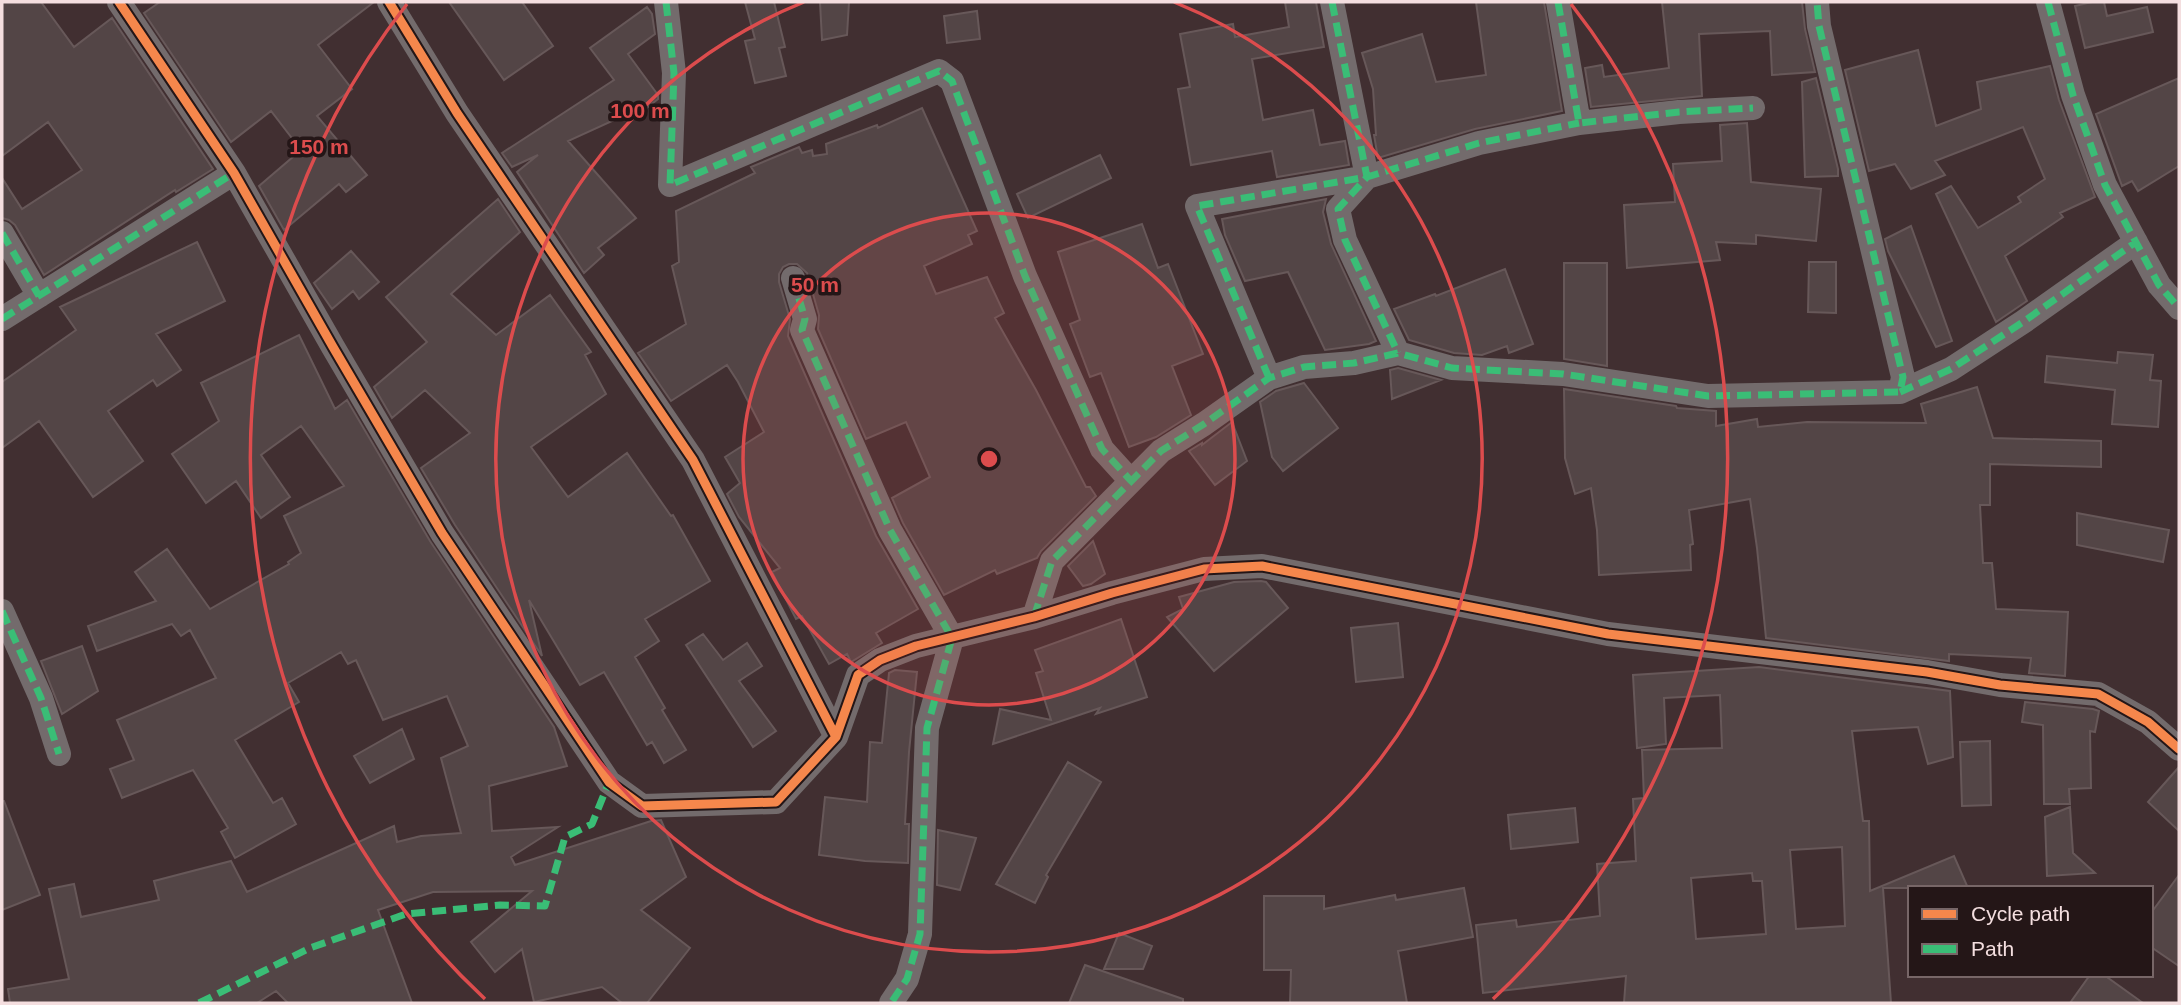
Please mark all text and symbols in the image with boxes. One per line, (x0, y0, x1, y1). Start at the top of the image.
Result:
text: 100 m (610, 99, 670, 122)
text: 150 m (289, 135, 349, 158)
text: 50 m (791, 273, 839, 296)
centre of rings (977, 447, 1001, 471)
legend (1908, 886, 2153, 977)
text: Cycle path (1971, 902, 2070, 925)
text: Path (1971, 937, 2014, 960)

